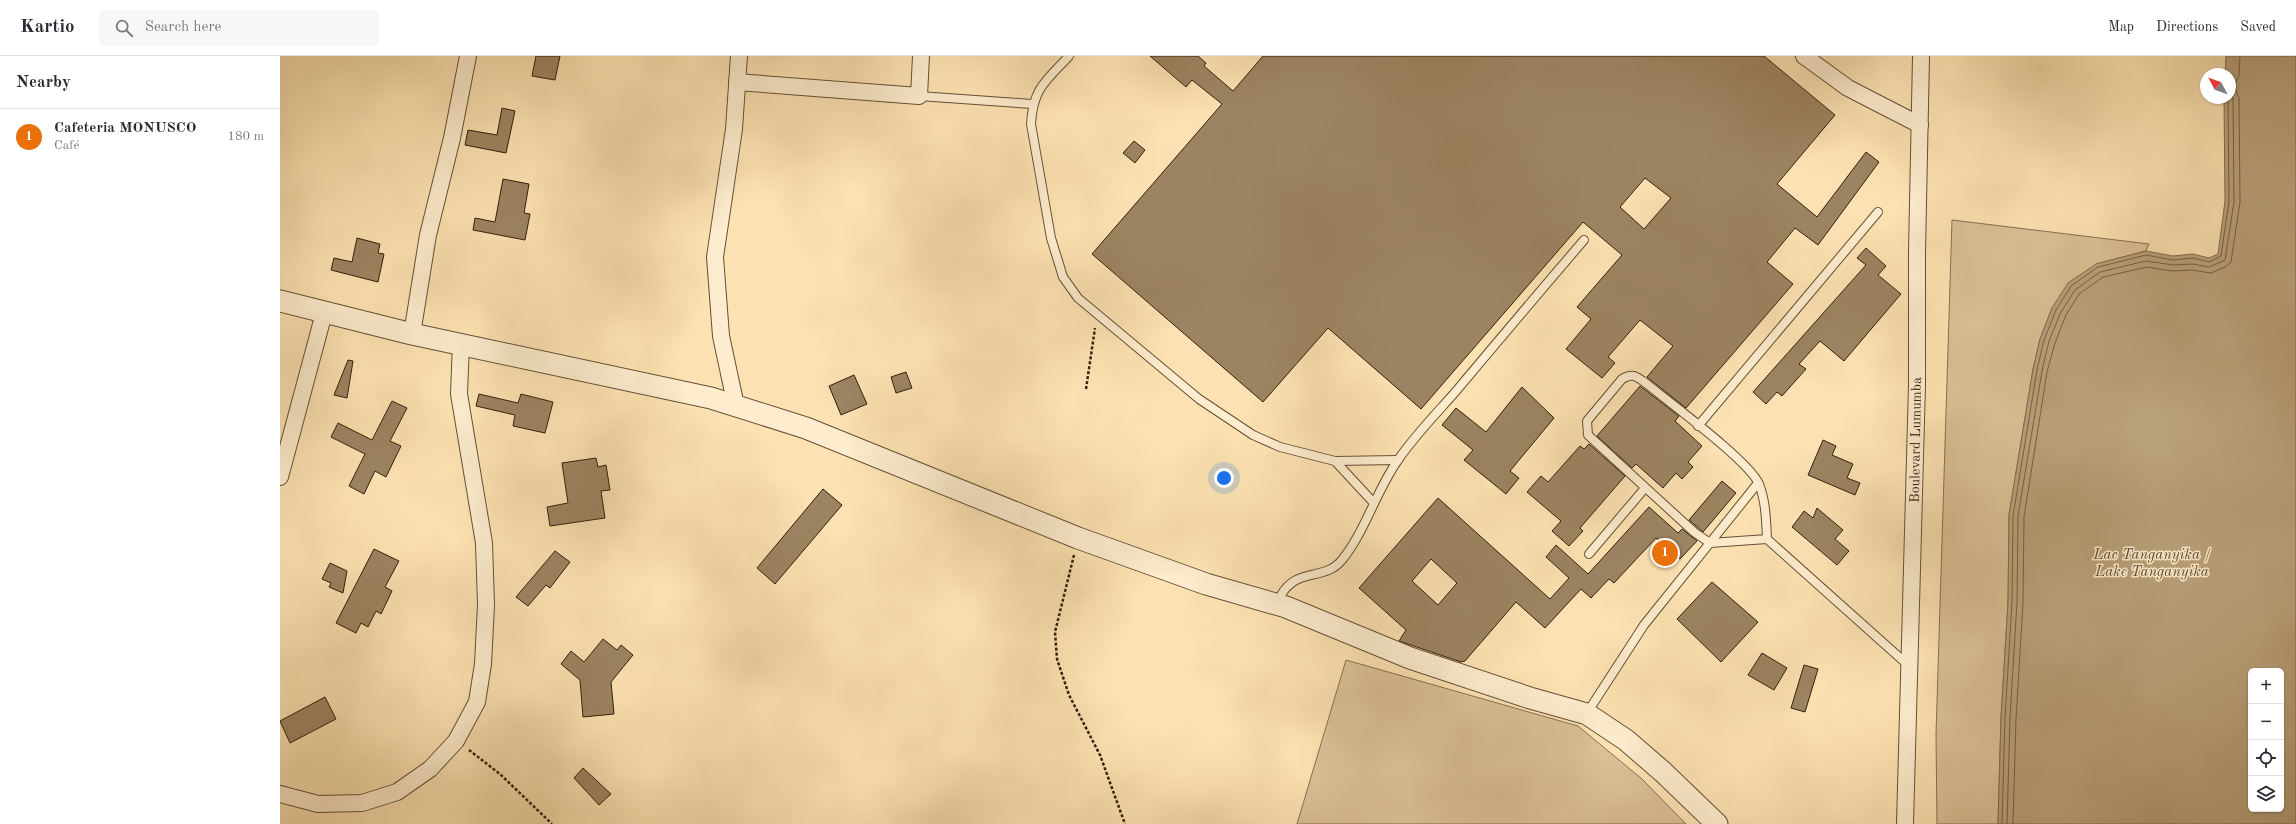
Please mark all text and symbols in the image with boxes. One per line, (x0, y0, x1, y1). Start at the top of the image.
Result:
search box (99, 10, 379, 46)
icon: search (113, 17, 135, 39)
text: Kartio (20, 18, 75, 37)
text: Search here (145, 20, 221, 35)
text: Map (2108, 20, 2134, 34)
text: Directions (2156, 20, 2218, 34)
text: Saved (2240, 20, 2276, 34)
north arrow (2200, 68, 2236, 104)
text: Nearby (16, 74, 71, 91)
text: Cafeteria MONUSCO (54, 121, 196, 136)
text: 1 (25, 130, 33, 143)
text: 180 m (227, 130, 264, 143)
text: Café (54, 139, 79, 152)
street label: Boulevard Lumumba (1908, 377, 1924, 503)
your location (1214, 468, 1234, 488)
pin: 1 (1652, 538, 1678, 568)
water label: Lac Tanganyika / Lake Tanganyika (2092, 548, 2211, 580)
map controls (2248, 668, 2284, 812)
button: + (2248, 668, 2284, 704)
button: − (2248, 704, 2284, 740)
button: locate (2248, 740, 2284, 776)
button: layers (2248, 776, 2284, 812)

